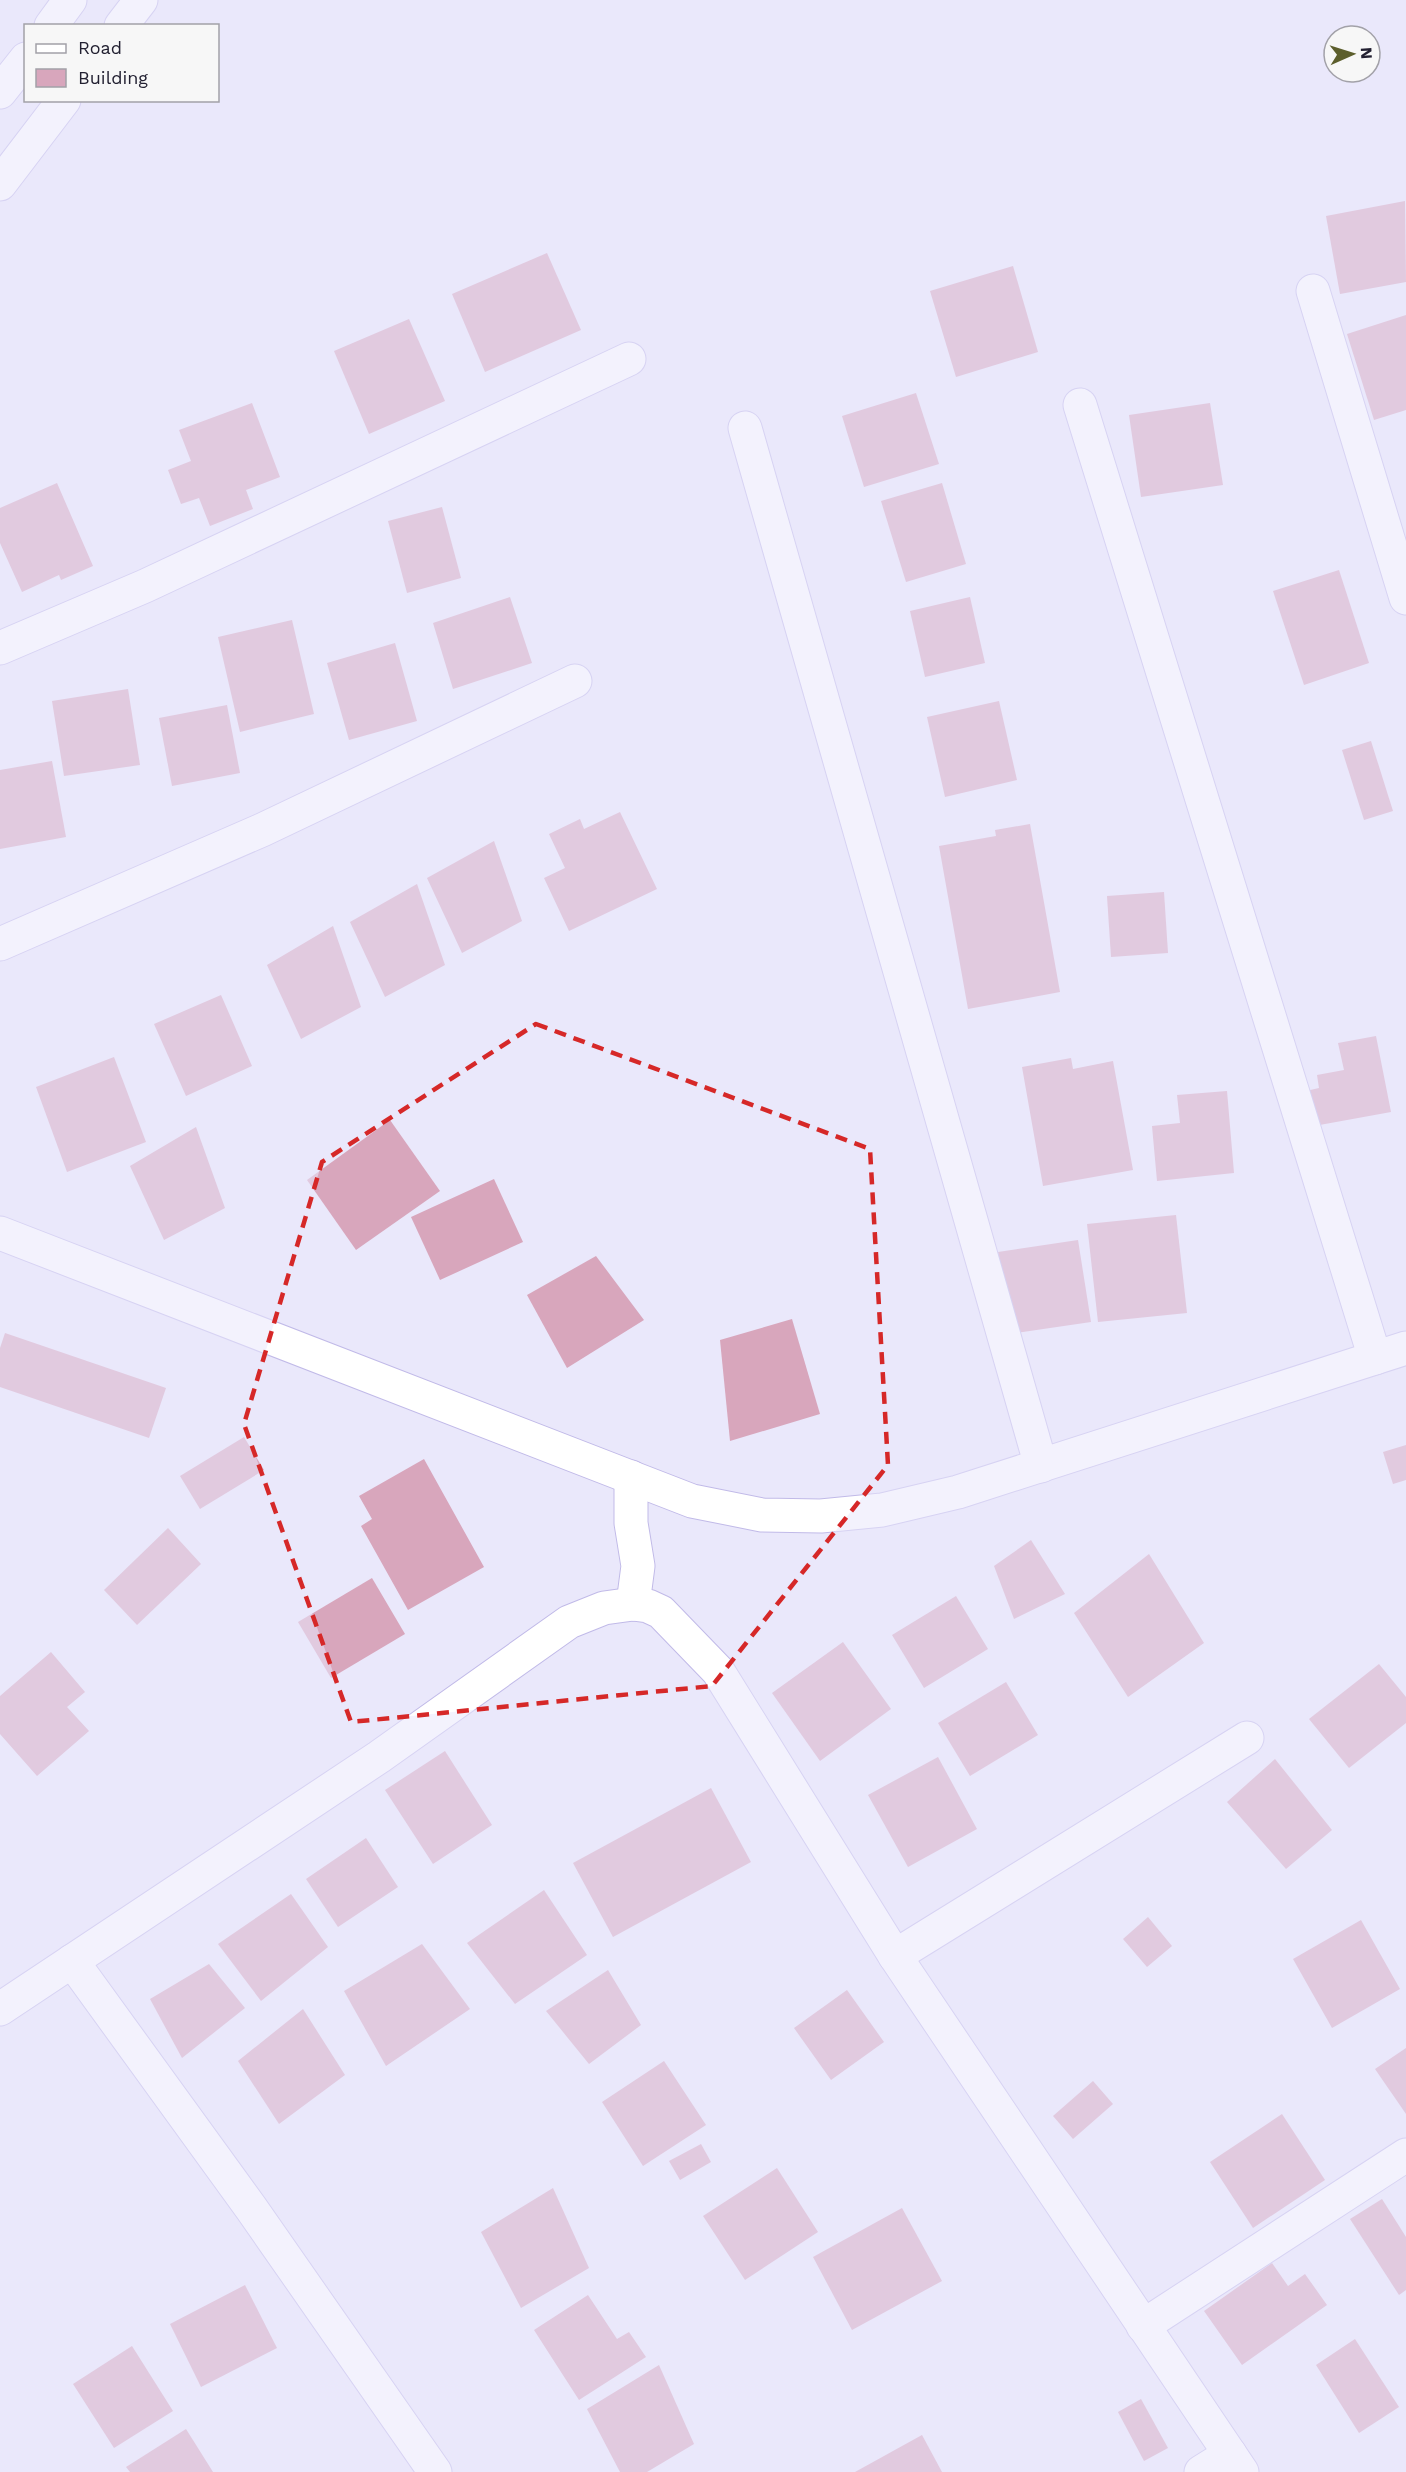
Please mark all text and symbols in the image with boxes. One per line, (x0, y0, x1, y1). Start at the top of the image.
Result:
legend (24, 24, 219, 102)
north arrow (1322, 24, 1382, 84)
text: Road (78, 37, 122, 58)
text: N (1357, 47, 1376, 60)
text: Building (78, 67, 148, 88)

